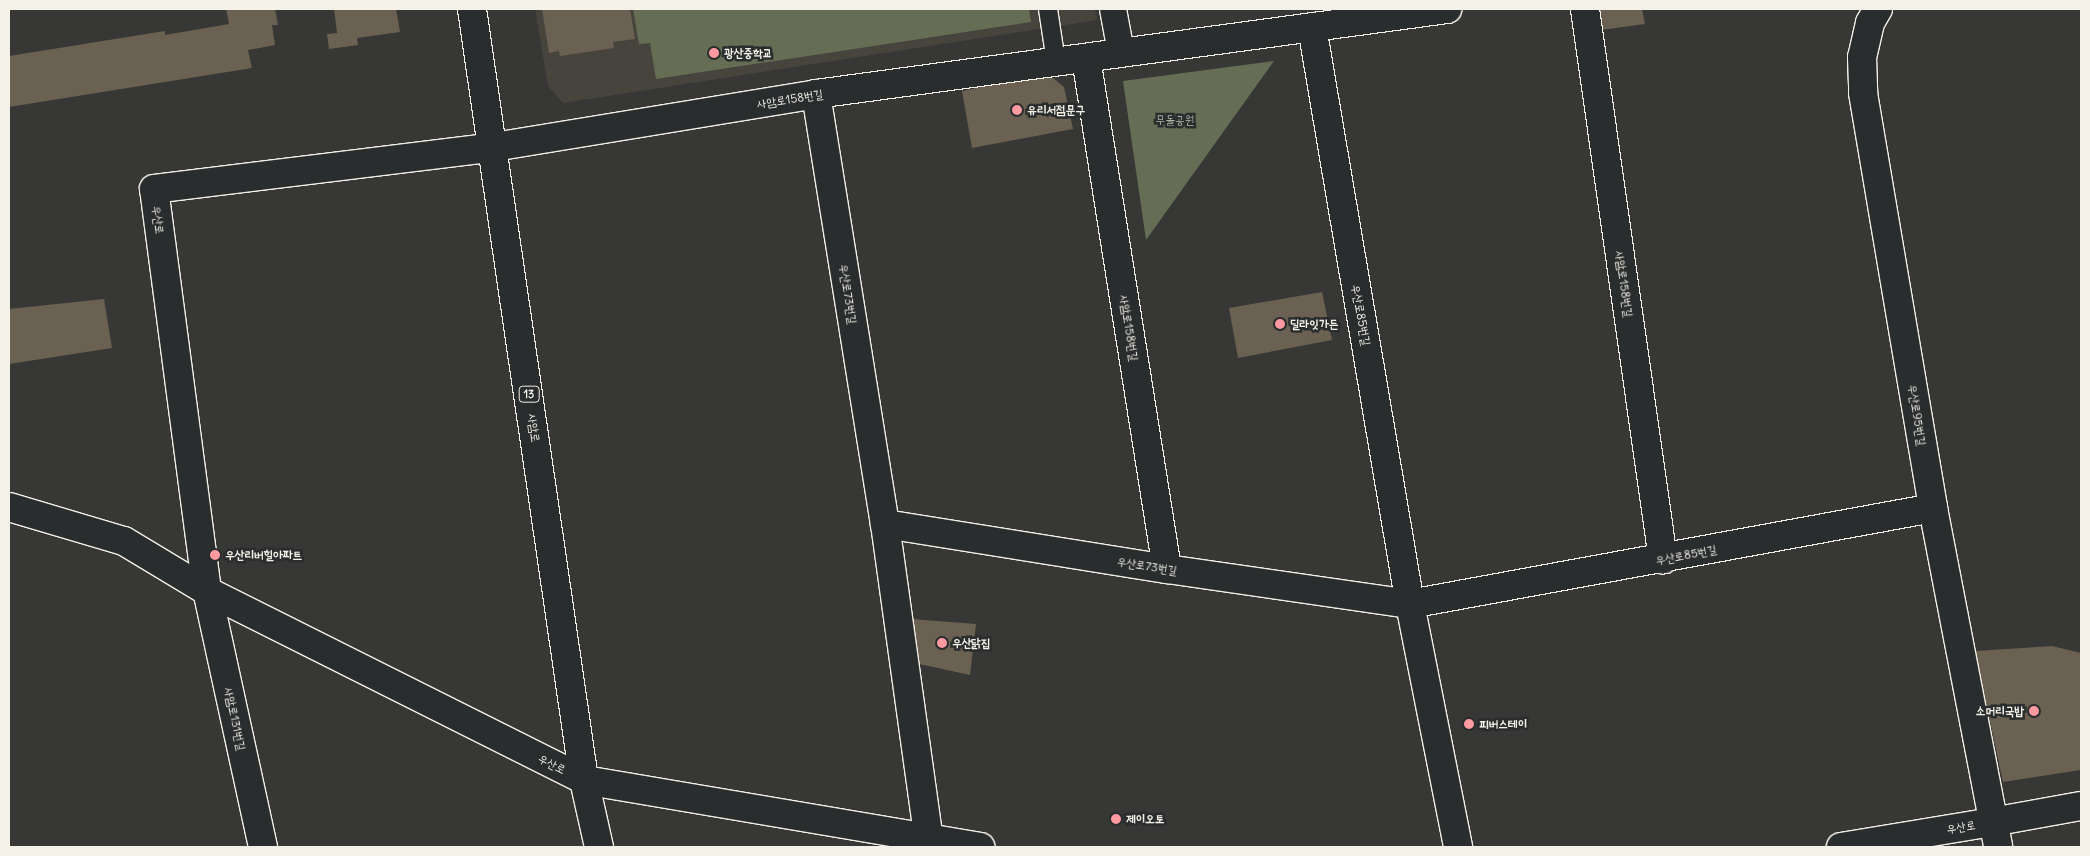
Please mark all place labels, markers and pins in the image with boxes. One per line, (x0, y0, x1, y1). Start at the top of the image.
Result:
place label: 광산중학교 (724, 46, 772, 60)
marker: 광산중학교 (708, 47, 720, 59)
place label: 유리서점문구 (1027, 103, 1085, 117)
marker: 유리서점문구 (1011, 104, 1023, 116)
place label: 딜라잇가든 (1290, 317, 1338, 331)
marker: 딜라잇가든 (1274, 318, 1286, 330)
place label: 우산리버힐아파트 (225, 548, 302, 562)
marker: 우산리버힐아파트 (209, 549, 221, 561)
place label: 우산닭집 (952, 636, 991, 650)
marker: 우산닭집 (936, 637, 948, 649)
place label: 소머리국밥 (1976, 704, 2024, 718)
marker: 소머리국밥 (2028, 705, 2040, 717)
place label: 피버스테이 (1479, 717, 1527, 731)
marker: 피버스테이 (1463, 718, 1475, 730)
place label: 제이오토 (1126, 812, 1165, 826)
marker: 제이오토 (1110, 813, 1122, 825)

